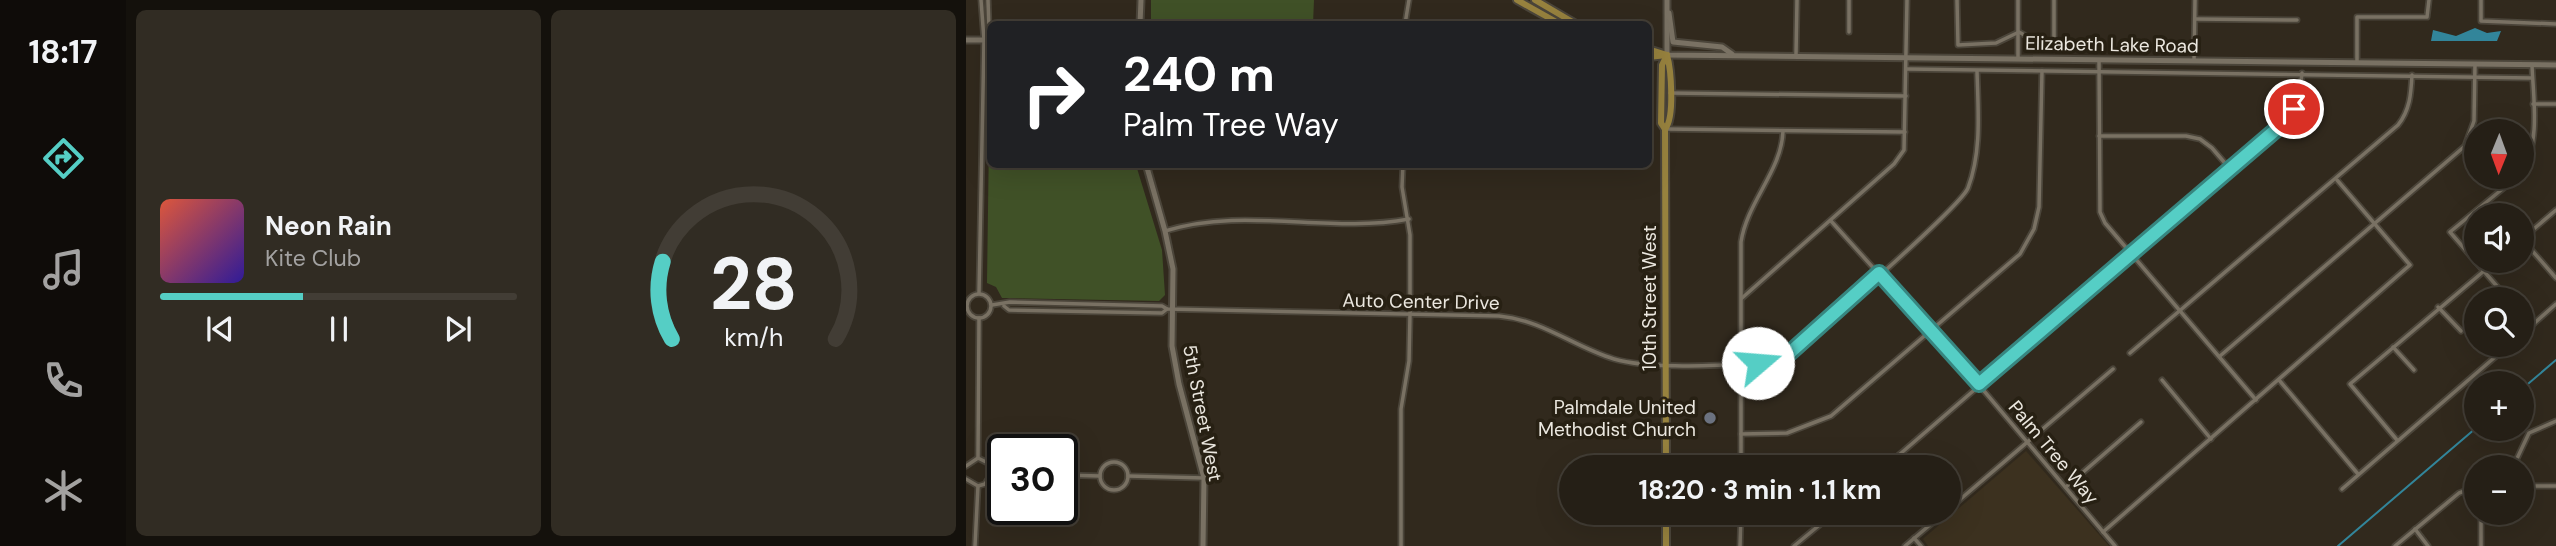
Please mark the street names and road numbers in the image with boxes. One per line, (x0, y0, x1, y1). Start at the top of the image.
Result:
street label: Elizabeth Lake Road (2025, 30, 2199, 59)
street label: 10th Street West (1637, 225, 1662, 371)
street label: Auto Center Drive (1342, 288, 1500, 315)
street label: 5th Street West (1177, 343, 1228, 484)
street label: Palm Tree Way (2003, 395, 2105, 510)

